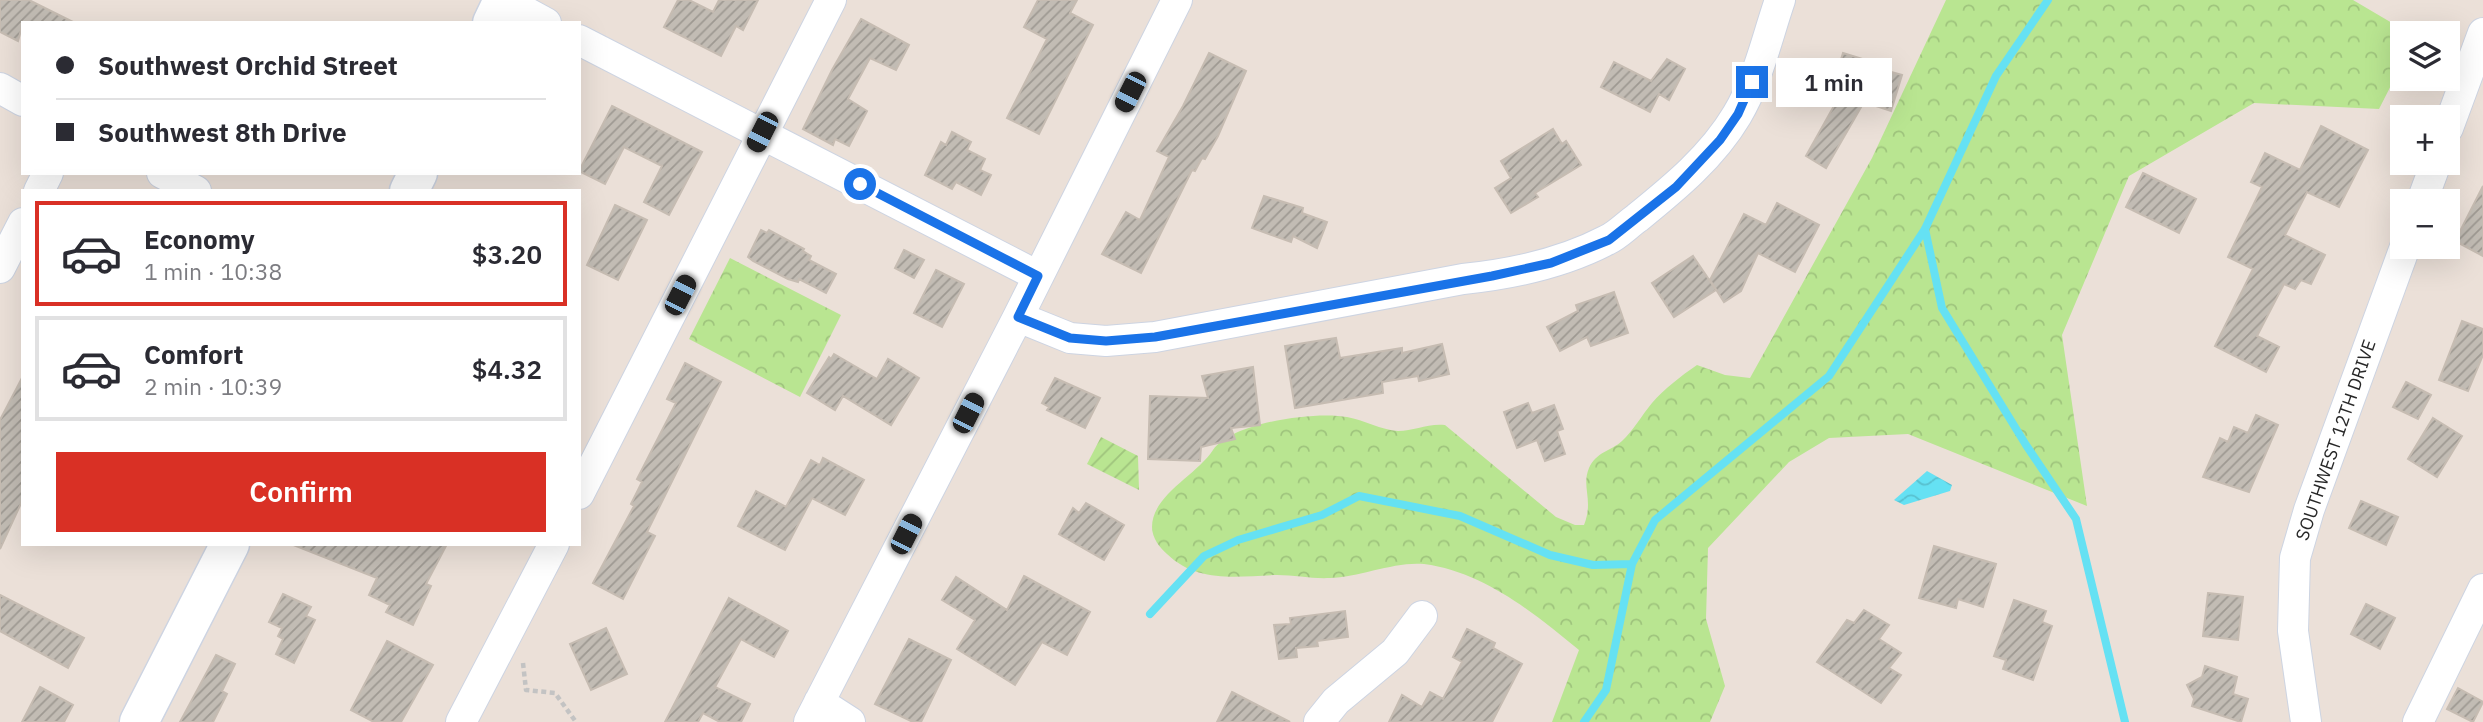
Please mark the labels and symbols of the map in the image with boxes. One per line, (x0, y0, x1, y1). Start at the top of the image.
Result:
callout: 1 min (1776, 57, 1892, 106)
route end (1736, 66, 1768, 98)
car (1112, 69, 1149, 115)
car (744, 109, 781, 155)
route start (844, 168, 876, 200)
car (662, 272, 699, 318)
street label: SOUTHWEST 12TH DRIVE (2290, 336, 2381, 543)
car (950, 390, 987, 436)
car (888, 511, 925, 557)

